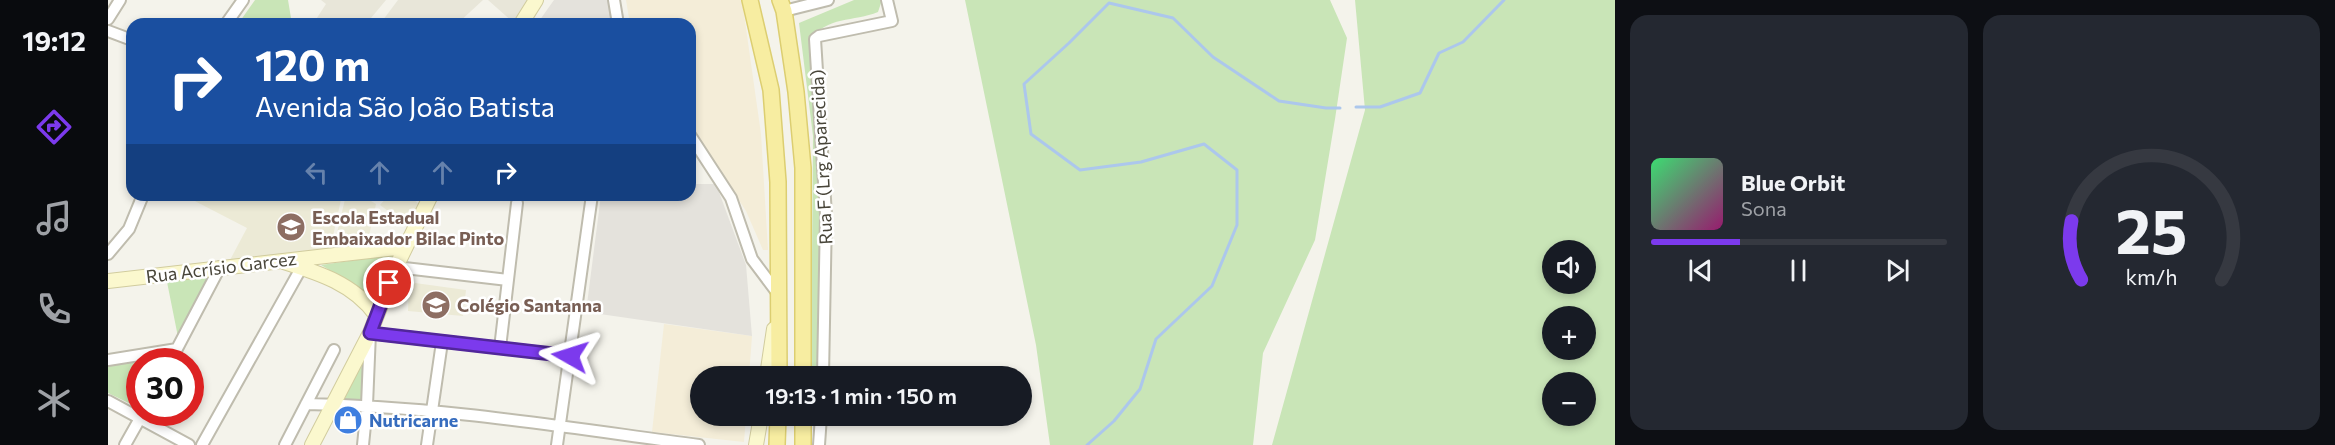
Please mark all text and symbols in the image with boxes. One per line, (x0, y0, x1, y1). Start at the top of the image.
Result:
text: 19:12 (22, 24, 86, 57)
text: 120 m (255, 38, 370, 90)
icon: right (156, 42, 234, 120)
street label: Rua F (Lrg Aparecida) (805, 69, 837, 245)
text: Avenida São João Batista (255, 90, 555, 123)
icon: directions (33, 106, 75, 148)
icon: left (300, 156, 333, 189)
icon: ahead (363, 156, 396, 189)
icon: ahead (426, 156, 459, 189)
icon: right (489, 156, 522, 189)
text: Blue Orbit (1741, 169, 1845, 196)
text: 25 (2115, 191, 2187, 267)
text: Sona (1741, 196, 1787, 220)
icon: music (33, 197, 75, 239)
place label: Escola Estadual Embaixador Bilac Pinto (312, 206, 505, 249)
school or university icon: Escola Estadual Embaixador Bilac Pinto (275, 211, 307, 243)
map controls (1542, 240, 1596, 426)
button: sound (1542, 240, 1596, 294)
street label: Rua Acrísio Garcez (144, 247, 298, 287)
icon: previous (1684, 254, 1717, 287)
icon: pause (1782, 254, 1815, 287)
icon: next (1881, 254, 1914, 287)
pin (363, 257, 414, 308)
text: km/h (2125, 263, 2177, 289)
icon: arrive (372, 266, 405, 299)
icon: phone (33, 288, 75, 330)
school or university icon: Colégio Santanna (420, 289, 452, 321)
place label: Colégio Santanna (457, 294, 602, 316)
button: + (1542, 306, 1596, 360)
position arrow (538, 324, 602, 388)
speed limit sign: 30 (126, 348, 204, 426)
button: − (1542, 372, 1596, 426)
icon: climate (33, 379, 75, 421)
text: 19:13 · 1 min · 150 m (765, 382, 957, 409)
shop icon: Nutricarne (332, 404, 364, 436)
place label: Nutricarne (369, 409, 458, 431)

